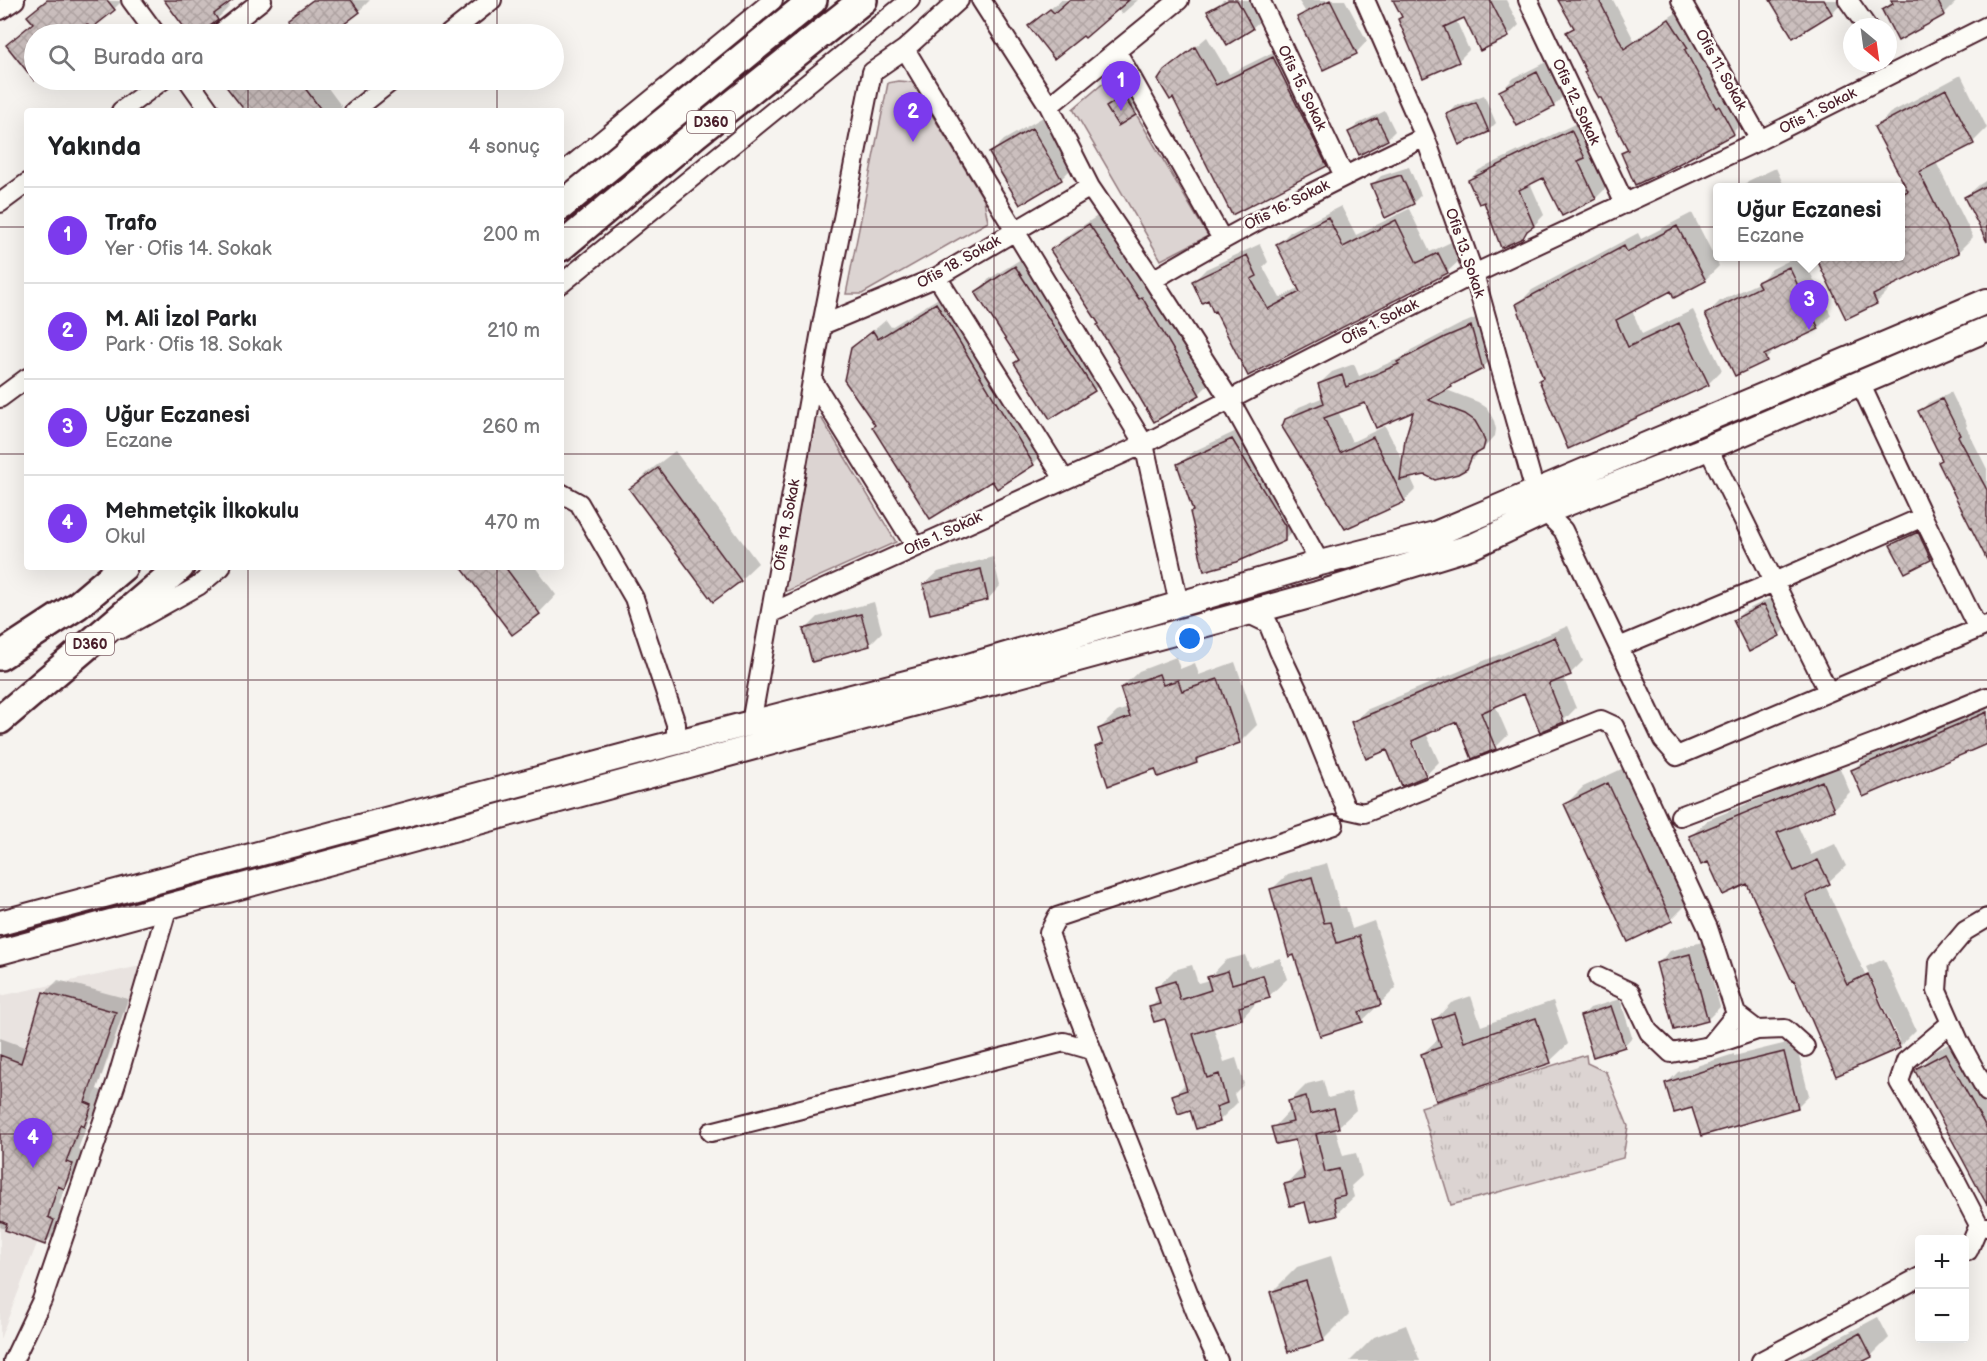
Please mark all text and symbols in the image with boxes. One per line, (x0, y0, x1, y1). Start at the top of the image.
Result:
north arrow (1843, 18, 1897, 72)
search box (24, 24, 564, 90)
street label: Ofis 11. Sokak (1691, 26, 1751, 114)
icon: search (45, 41, 78, 74)
street label: Ofis 15. Sokak (1273, 42, 1331, 134)
text: Burada ara (93, 44, 204, 71)
street label: Ofis 12. Sokak (1548, 56, 1605, 149)
pin: 1 (1102, 62, 1140, 111)
street label: Ofis 1. Sokak (1776, 83, 1860, 139)
pin: 2 (894, 92, 932, 142)
road number: D360 (687, 111, 735, 133)
text: Yakında (48, 132, 141, 163)
text: 4 sonuç (468, 135, 540, 159)
street label: Ofis 16. Sokak (1241, 175, 1333, 235)
popup (1713, 183, 1905, 261)
text: Uğur Eczanesi (1736, 197, 1882, 224)
street label: Ofis 13. Sokak (1441, 206, 1489, 301)
text: Trafo (105, 210, 157, 237)
text: 1 (63, 223, 72, 247)
text: 200 m (483, 223, 540, 247)
text: Eczane (1736, 224, 1804, 248)
street label: Ofis 18. Sokak (914, 231, 1005, 293)
text: Yer · Ofis 14. Sokak (105, 237, 271, 261)
pin: 3 (1790, 280, 1828, 330)
street label: Ofis 1. Sokak (1338, 294, 1422, 350)
text: M. Ali İzol Parkı (105, 306, 257, 333)
text: 2 (62, 319, 73, 343)
text: 210 m (487, 319, 540, 343)
text: Park · Ofis 18. Sokak (105, 333, 282, 357)
text: Uğur Eczanesi (105, 402, 250, 429)
text: 3 (62, 415, 73, 439)
text: 260 m (482, 415, 540, 439)
text: Eczane (105, 429, 173, 453)
street label: Ofis 19. Sokak (770, 477, 805, 572)
text: Mehmetçik İlkokulu (105, 498, 299, 525)
street label: Ofis 1. Sokak (901, 507, 986, 560)
text: 4 (62, 511, 73, 535)
text: 470 m (484, 511, 540, 535)
text: Okul (105, 525, 146, 549)
your location (1175, 624, 1204, 653)
road number: D360 (66, 633, 114, 655)
pin: 4 (14, 1118, 52, 1168)
map controls (1915, 1235, 1969, 1343)
button: + (1915, 1235, 1969, 1289)
button: − (1915, 1289, 1969, 1343)

